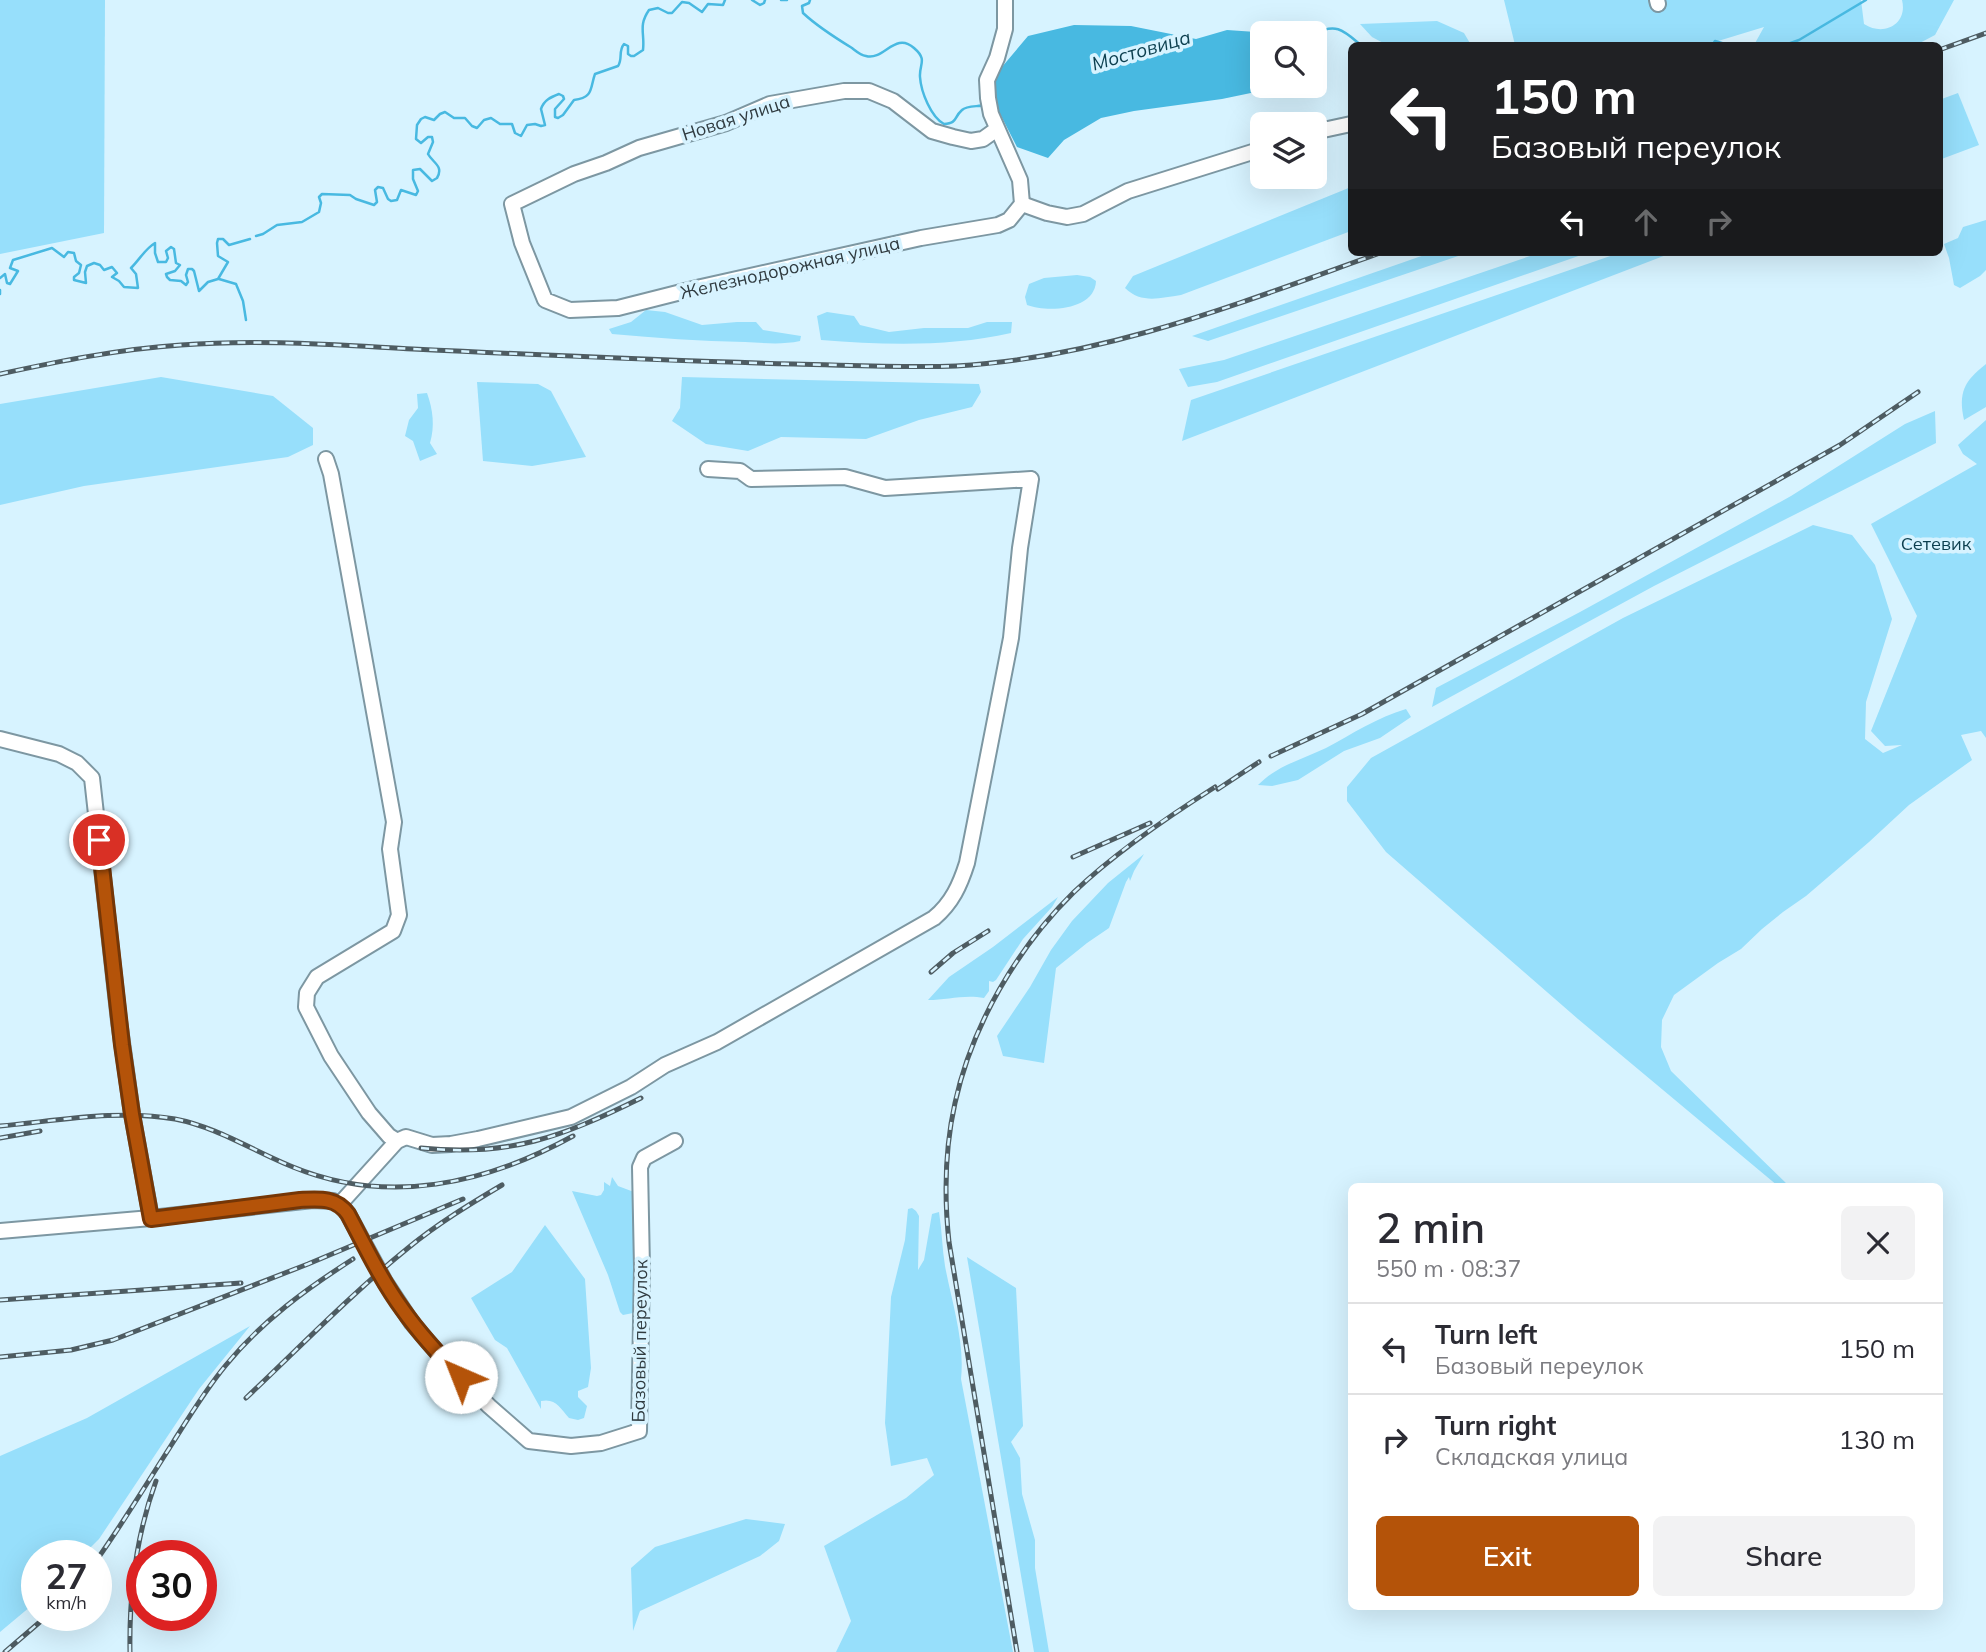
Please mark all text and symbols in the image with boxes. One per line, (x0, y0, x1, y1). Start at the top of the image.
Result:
map controls (1250, 21, 1327, 189)
button: search (1250, 21, 1327, 98)
water label: Мостовица (1089, 24, 1193, 76)
text: 150 m (1491, 65, 1637, 126)
icon: left (1376, 70, 1467, 161)
street label: Новая улица (679, 89, 793, 146)
button: layers (1250, 112, 1327, 189)
text: Базовый переулок (1491, 126, 1781, 166)
icon: left (1554, 203, 1592, 241)
icon: ahead (1627, 203, 1665, 241)
icon: right (1700, 203, 1738, 241)
street label: Железнодорожная улица (678, 231, 902, 304)
park label: Сетевик (1901, 532, 1972, 555)
pin (69, 810, 129, 870)
icon: arrive (80, 821, 118, 859)
text: 2 min (1376, 1201, 1485, 1254)
button: close (1841, 1206, 1915, 1280)
text: 550 m · 08:37 (1376, 1254, 1521, 1283)
street label: Базовый переулок (627, 1259, 652, 1423)
text: Turn left (1435, 1318, 1537, 1351)
icon: left (1376, 1330, 1414, 1368)
text: 150 m (1839, 1332, 1915, 1365)
position arrow (424, 1340, 498, 1414)
text: Базовый переулок (1435, 1351, 1643, 1380)
text: Turn right (1435, 1409, 1556, 1442)
icon: right (1376, 1421, 1414, 1459)
text: 130 m (1839, 1423, 1915, 1456)
text: Складская улица (1435, 1442, 1628, 1471)
button: Exit (1376, 1516, 1639, 1596)
button: Share (1653, 1516, 1915, 1596)
speed limit sign: 30 (126, 1540, 217, 1631)
text: 27 (45, 1554, 88, 1598)
text: km/h (46, 1591, 87, 1614)

